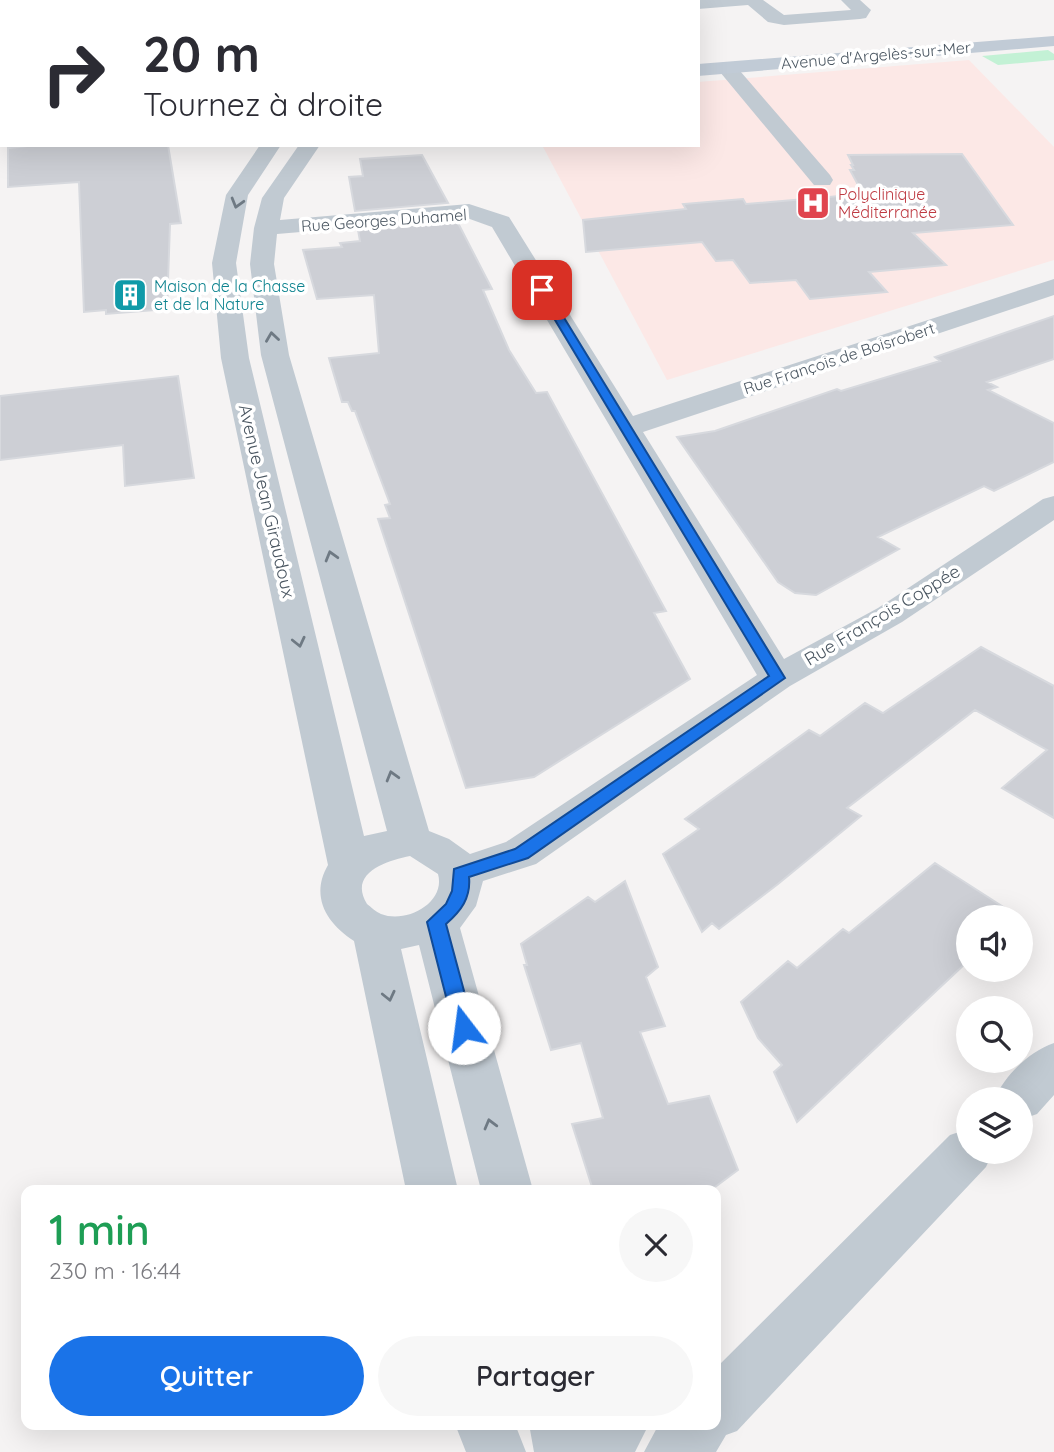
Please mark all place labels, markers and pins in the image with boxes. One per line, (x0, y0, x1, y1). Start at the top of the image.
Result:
hospital icon: Polyclinique Méditerranée (794, 184, 832, 222)
place label: Polyclinique Méditerranée (838, 184, 937, 222)
pin (512, 260, 572, 320)
building icon: Maison de la Chasse et de la Nature (111, 276, 149, 314)
place label: Maison de la Chasse et de la Nature (154, 276, 305, 314)

